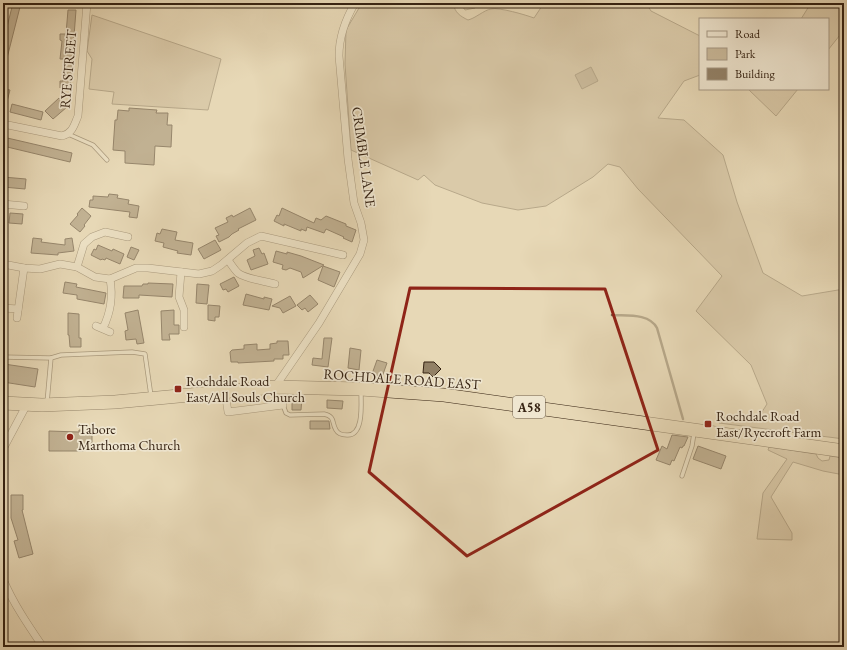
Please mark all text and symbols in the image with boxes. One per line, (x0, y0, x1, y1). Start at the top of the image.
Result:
legend (699, 18, 829, 90)
text: Road (735, 26, 761, 42)
street label: RYE STREET (56, 28, 80, 109)
text: Park (735, 46, 756, 62)
text: Building (735, 66, 776, 82)
street label: CRIMBLE LANE (348, 106, 380, 208)
street label: ROCHDALE ROAD EAST (323, 365, 482, 394)
place label: Rochdale Road East/All Souls Church (186, 372, 305, 406)
marker: Rochdale Road East/All Souls Church (173, 384, 183, 394)
road number: A58 (513, 396, 545, 418)
place label: Rochdale Road East/Ryecroft Farm (716, 407, 821, 441)
marker: Rochdale Road East/Ryecroft Farm (703, 419, 713, 429)
place label: Tabore Marthoma Church (78, 420, 181, 454)
marker: Tabore Marthoma Church (65, 432, 75, 442)

